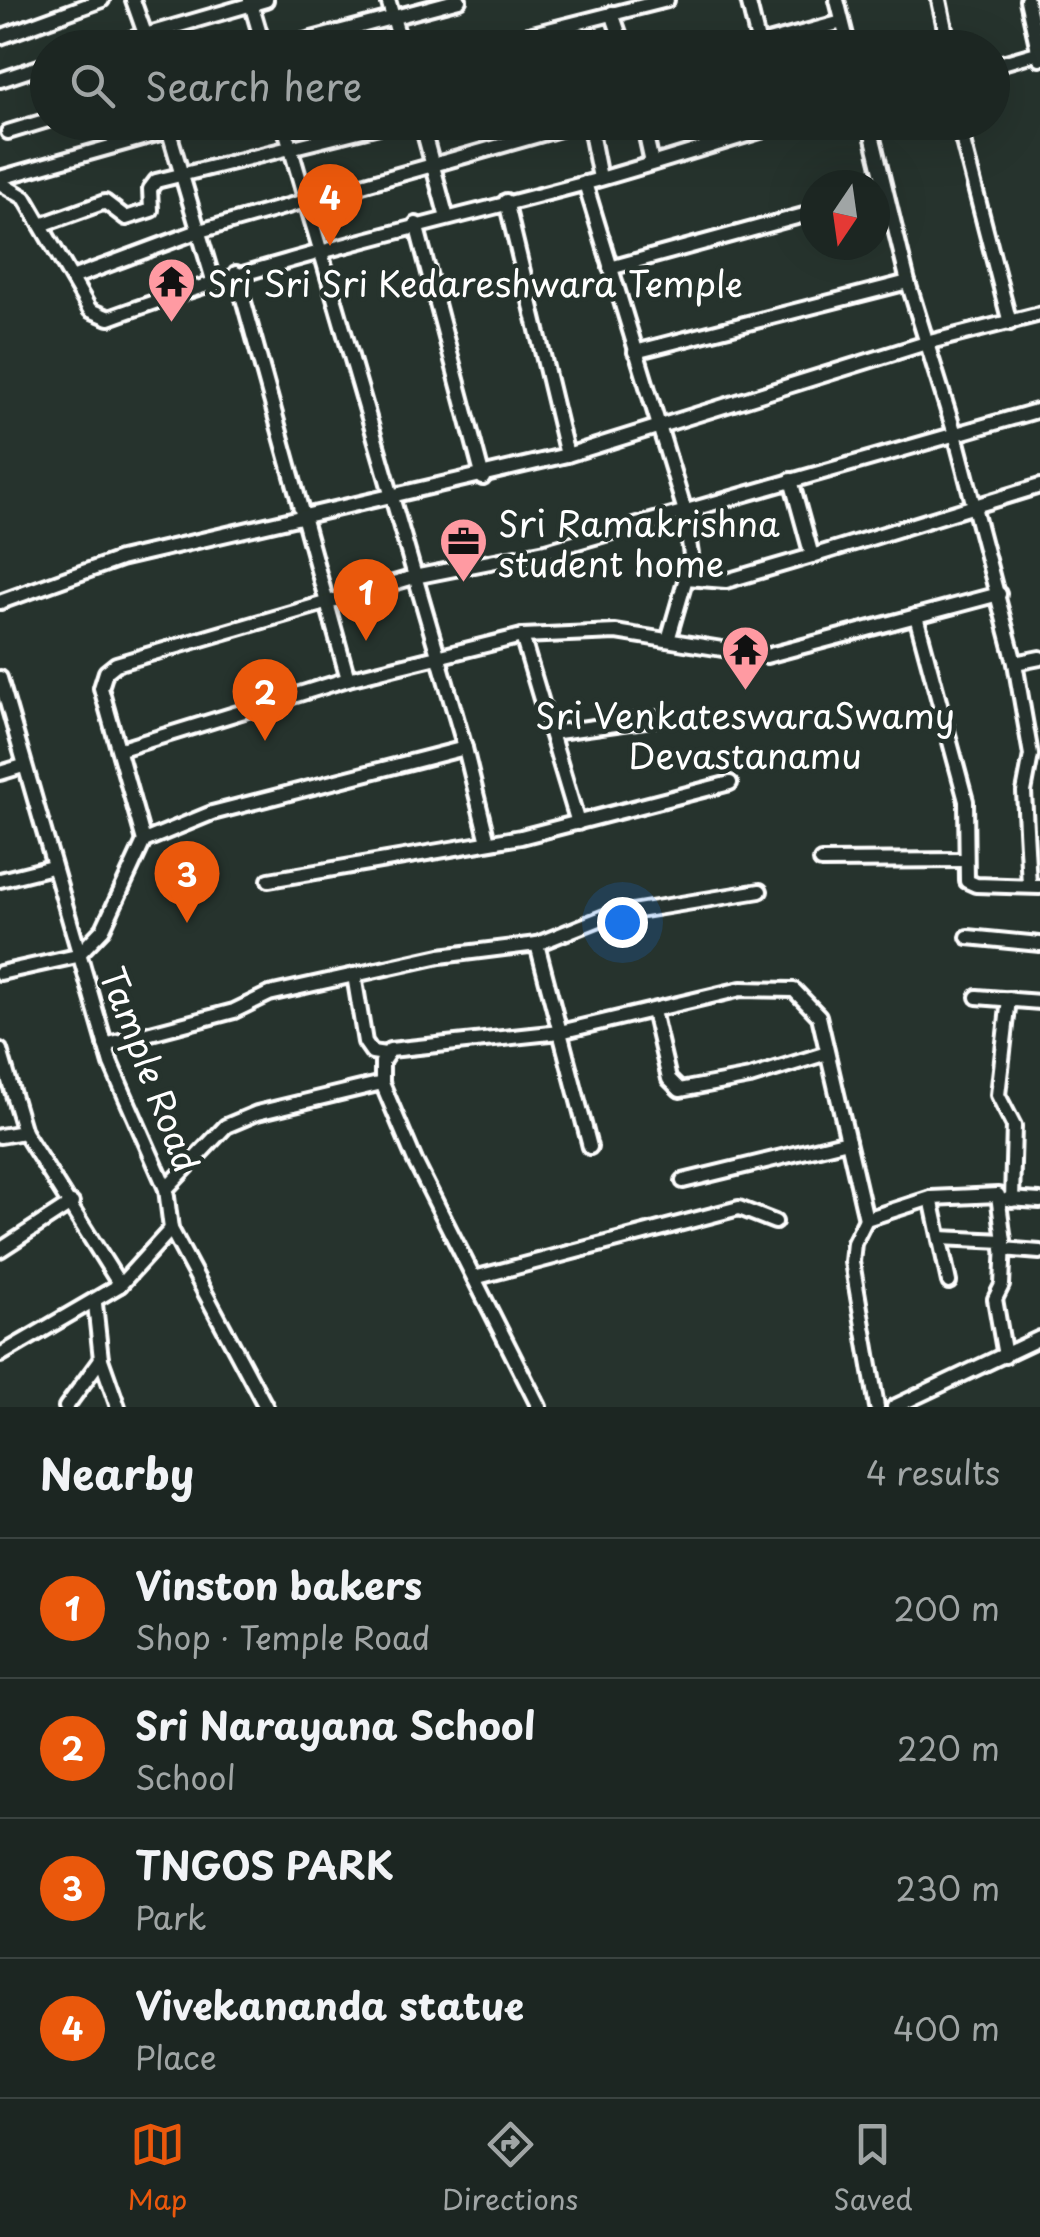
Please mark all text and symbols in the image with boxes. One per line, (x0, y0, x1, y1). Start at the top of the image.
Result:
search box (30, 30, 1010, 140)
text: Search here (145, 57, 362, 114)
icon: search (65, 58, 120, 113)
pin: 4 (298, 164, 362, 246)
north arrow (800, 170, 890, 260)
temple icon: Sri Sri Sri Kedareshwara Temple (146, 256, 198, 324)
place label: Sri Sri Sri Kedareshwara Temple (207, 256, 743, 309)
place label: Sri Ramakrishna student home (498, 496, 780, 589)
office icon: Sri Ramakrishna student home (437, 516, 489, 584)
pin: 1 (334, 558, 398, 641)
temple icon: Sri VenkateswaraSwamy Devastanamu (719, 624, 771, 692)
pin: 2 (232, 658, 298, 741)
place label: Sri VenkateswaraSwamy Devastanamu (535, 688, 955, 781)
pin: 3 (154, 840, 220, 923)
your location (597, 897, 648, 948)
street label: Tample Road (88, 959, 214, 1179)
text: Nearby (40, 1441, 194, 1504)
text: 4 results (866, 1448, 1000, 1496)
text: Vinston bakers (135, 1556, 422, 1613)
text: 1 (65, 1584, 80, 1632)
text: 200 m (893, 1584, 1000, 1632)
text: Shop · Temple Road (135, 1613, 430, 1661)
text: Sri Narayana School (135, 1696, 535, 1753)
text: 2 (61, 1724, 84, 1772)
text: 220 m (897, 1724, 1000, 1772)
text: School (135, 1753, 236, 1801)
text: TNGOS PARK (135, 1836, 394, 1893)
text: 3 (62, 1864, 83, 1912)
text: 230 m (895, 1864, 1000, 1912)
text: Park (135, 1893, 207, 1941)
text: Vivekananda statue (135, 1976, 524, 2033)
text: 4 (62, 2004, 83, 2052)
text: 400 m (893, 2004, 1000, 2052)
text: Place (135, 2033, 217, 2081)
tab: Map (127, 2117, 187, 2220)
tab: Directions (442, 2117, 578, 2220)
tab: Saved (833, 2117, 913, 2220)

